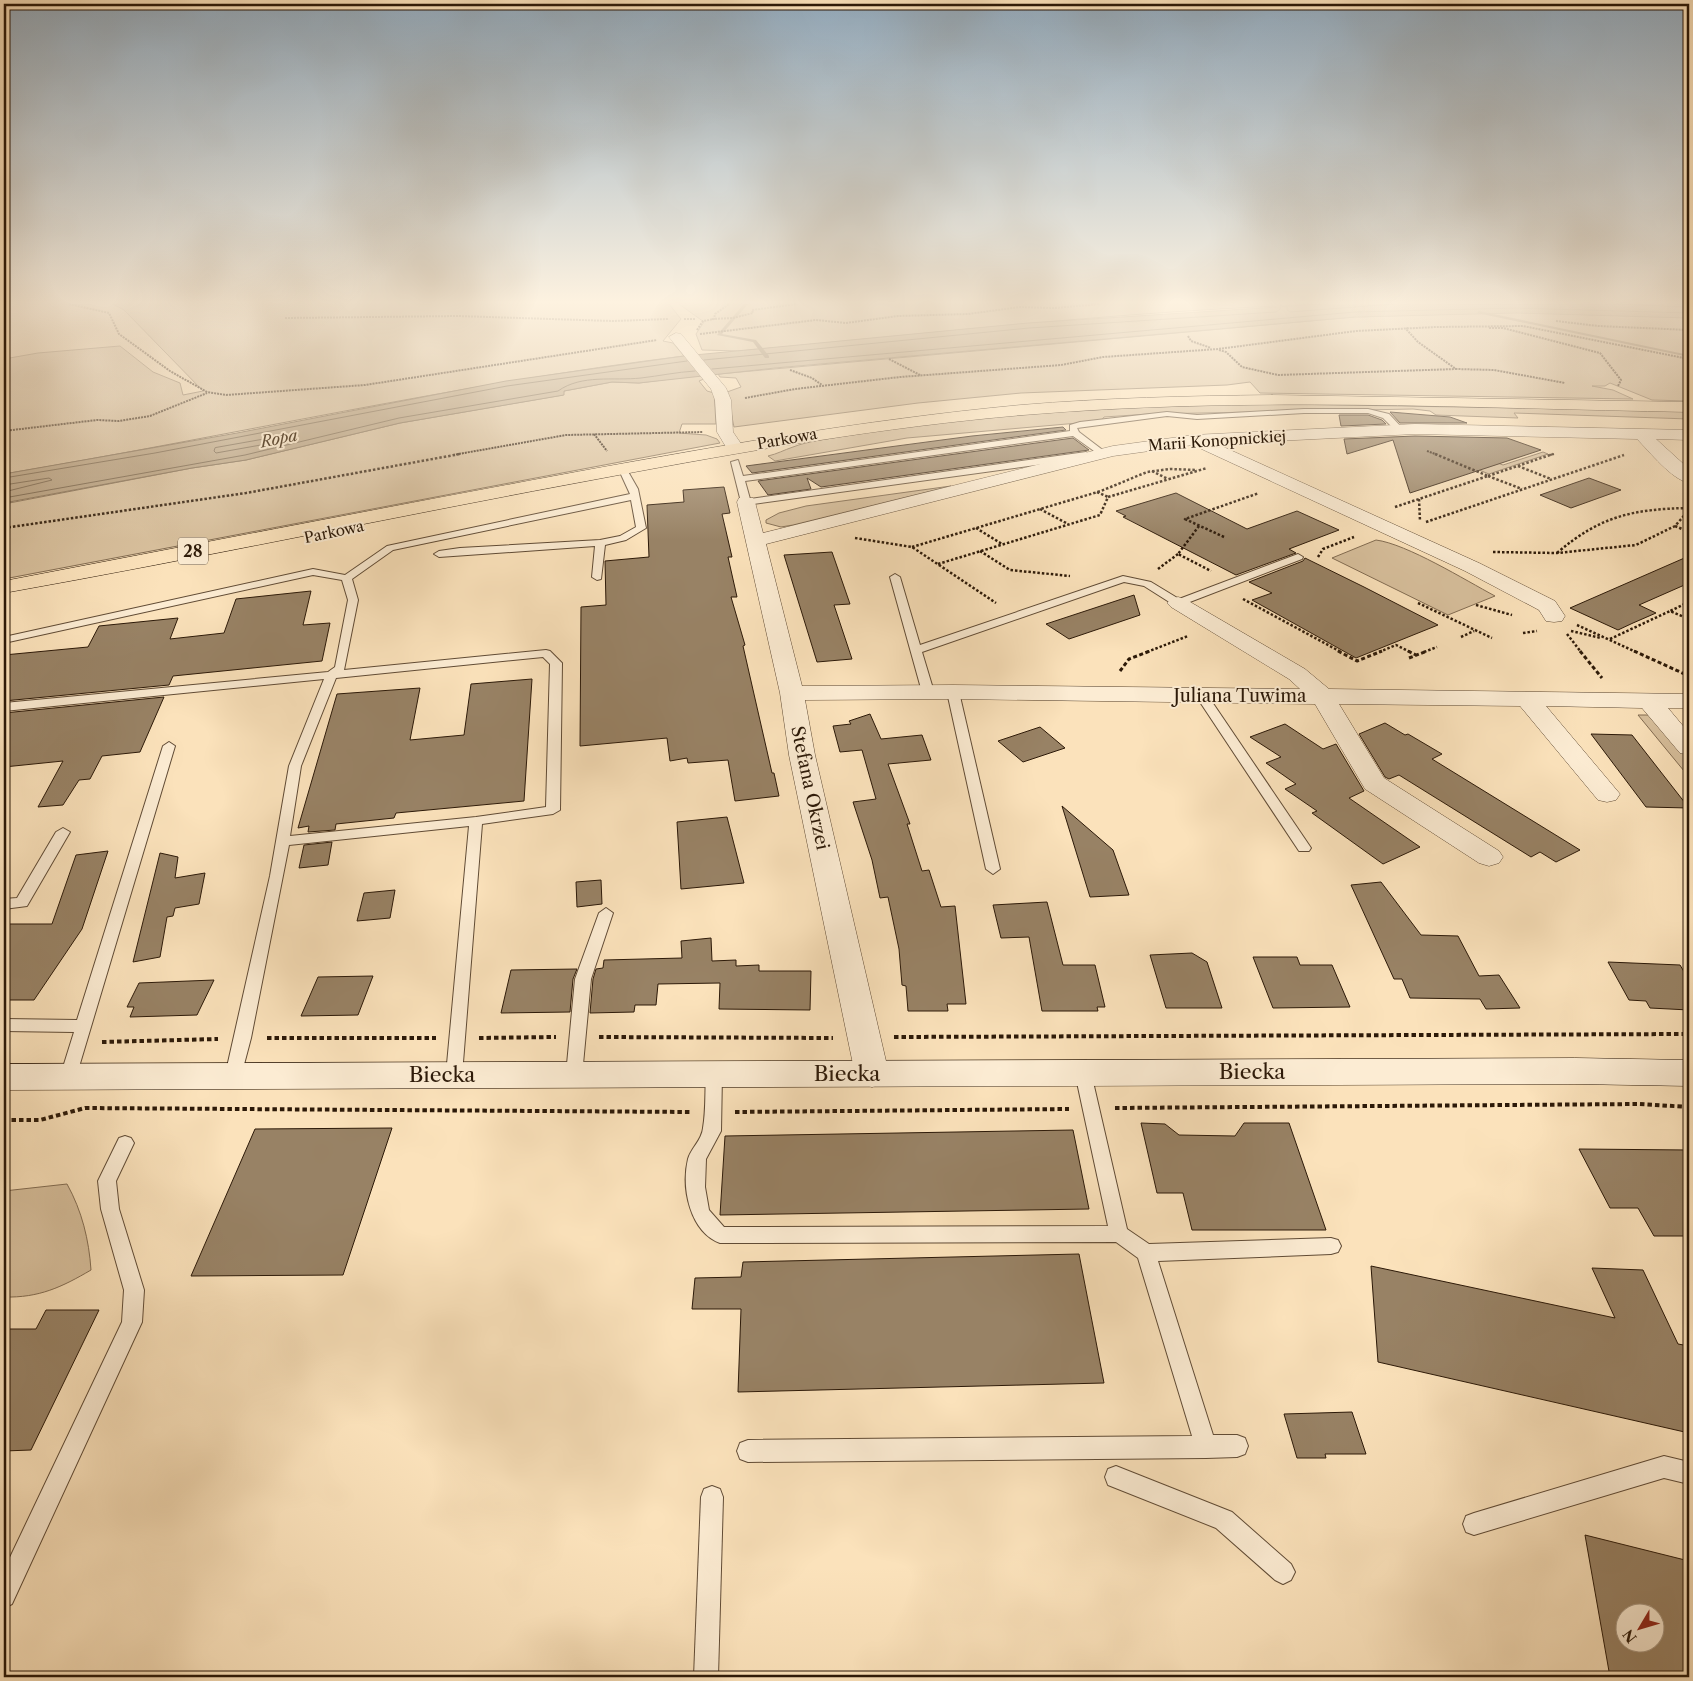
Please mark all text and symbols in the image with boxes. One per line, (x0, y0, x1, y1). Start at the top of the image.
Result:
street label: Parkowa (755, 424, 819, 453)
water label: Ropa (257, 425, 300, 452)
street label: Marii Konopnickiej (1147, 426, 1287, 455)
street label: Parkowa (302, 516, 366, 547)
road number: 28 (178, 538, 208, 564)
street label: Juliana Tuwima (1171, 685, 1307, 707)
street label: Stefana Okrzei (786, 724, 834, 852)
street label: Biecka (1219, 1059, 1286, 1084)
street label: Biecka (814, 1061, 881, 1086)
street label: Biecka (409, 1062, 476, 1087)
north arrow (1616, 1604, 1666, 1654)
text: N (1619, 1626, 1641, 1646)

